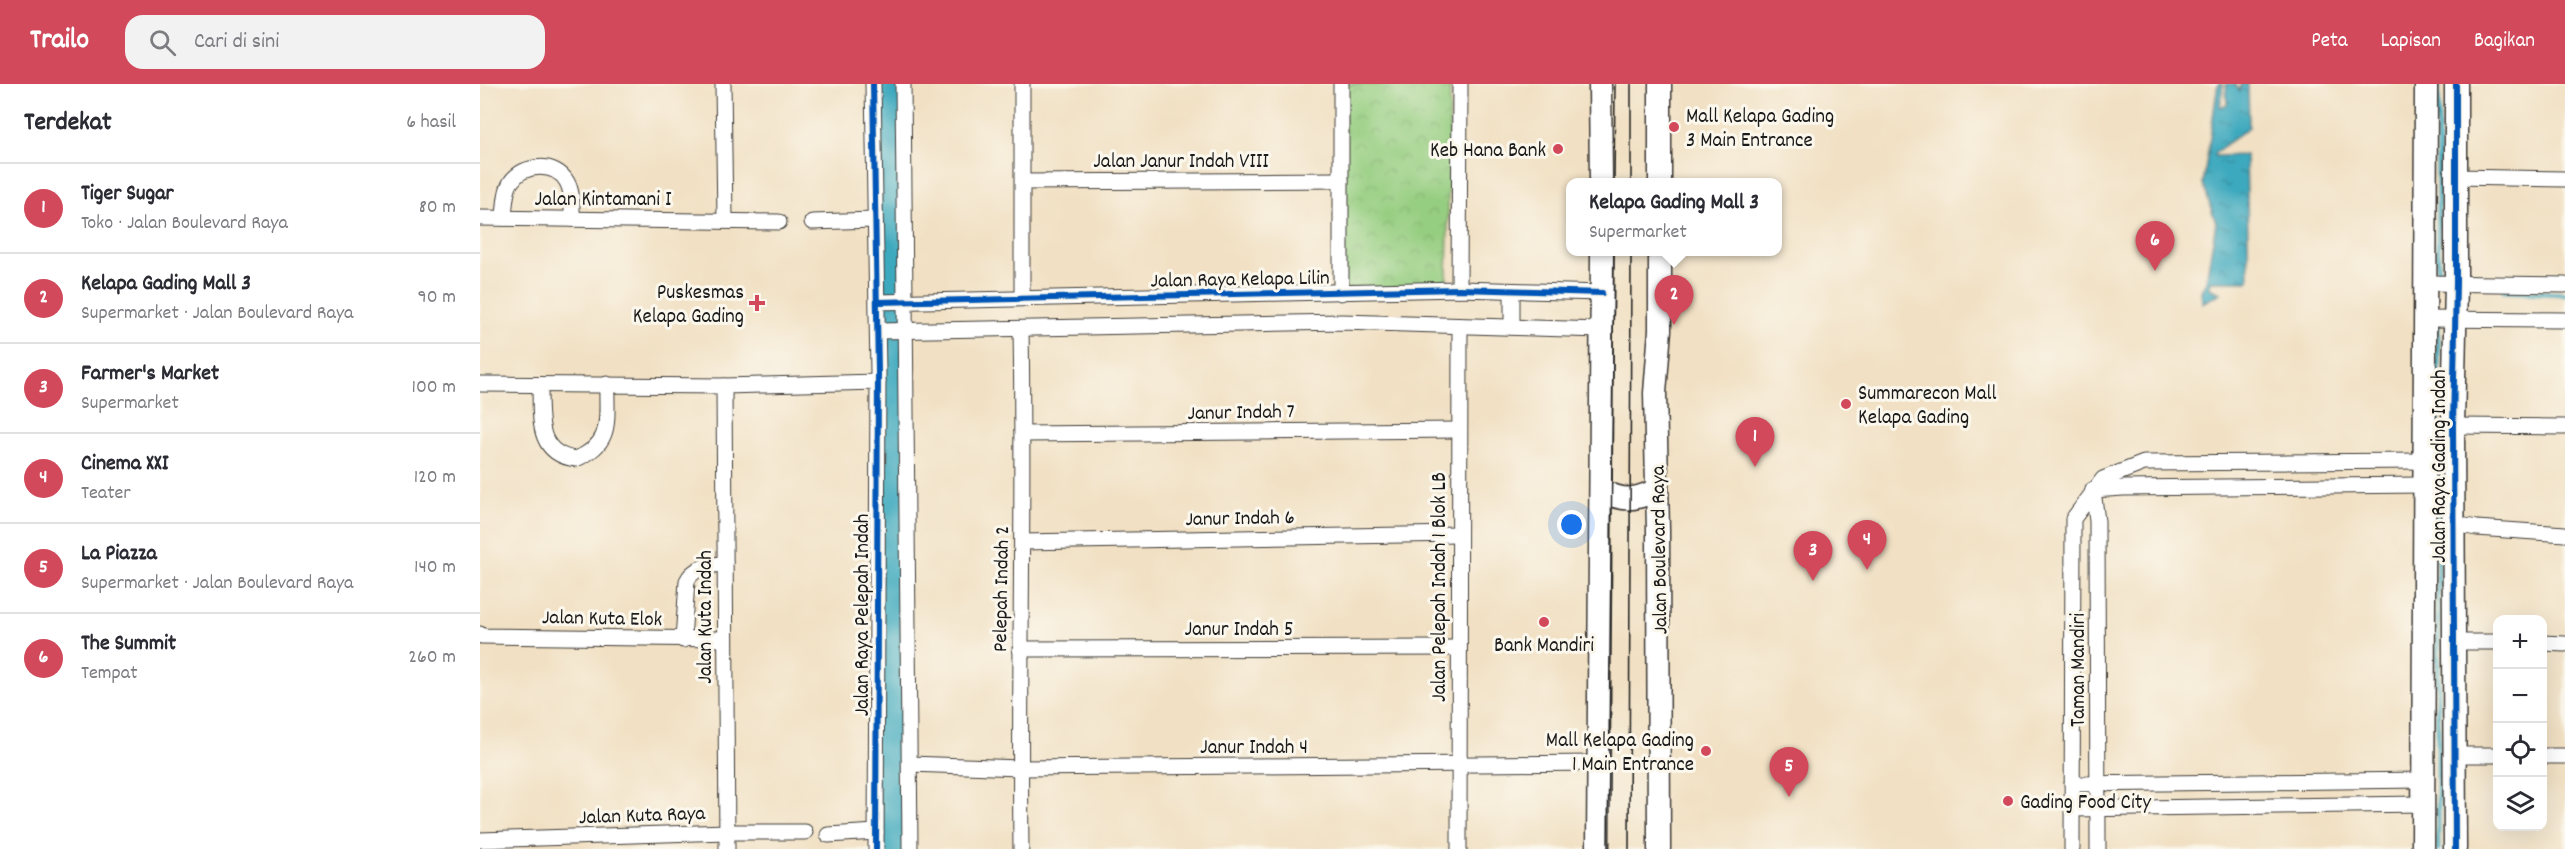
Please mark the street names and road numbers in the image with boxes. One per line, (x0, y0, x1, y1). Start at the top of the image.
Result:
street label: Jalan Janur Indah VIII (1093, 148, 1269, 178)
street label: Jalan Kintamani I (535, 186, 672, 216)
street label: Jalan Raya Kelapa Lilin (1150, 264, 1330, 298)
street label: Jalan Raya Gading Indah (2426, 369, 2456, 563)
street label: Janur Indah 7 (1187, 398, 1295, 430)
street label: Jalan Boulevard Raya (1645, 464, 1677, 635)
street label: Jalan Pelepah Indah 1 Blok LB (1426, 472, 1456, 702)
street label: Janur Indah 6 (1185, 504, 1295, 536)
street label: Jalan Raya Pelepah Indah (849, 514, 879, 716)
street label: Pelepah Indah 2 (987, 526, 1019, 653)
street label: Jalan Kuta Indah (692, 550, 722, 684)
street label: Jalan Kuta Elok (541, 604, 662, 636)
street label: Taman Mandiri (2065, 613, 2095, 727)
street label: Janur Indah 5 (1185, 616, 1293, 646)
street label: Janur Indah 4 (1200, 734, 1308, 764)
street label: Jalan Kuta Raya (578, 800, 707, 834)

